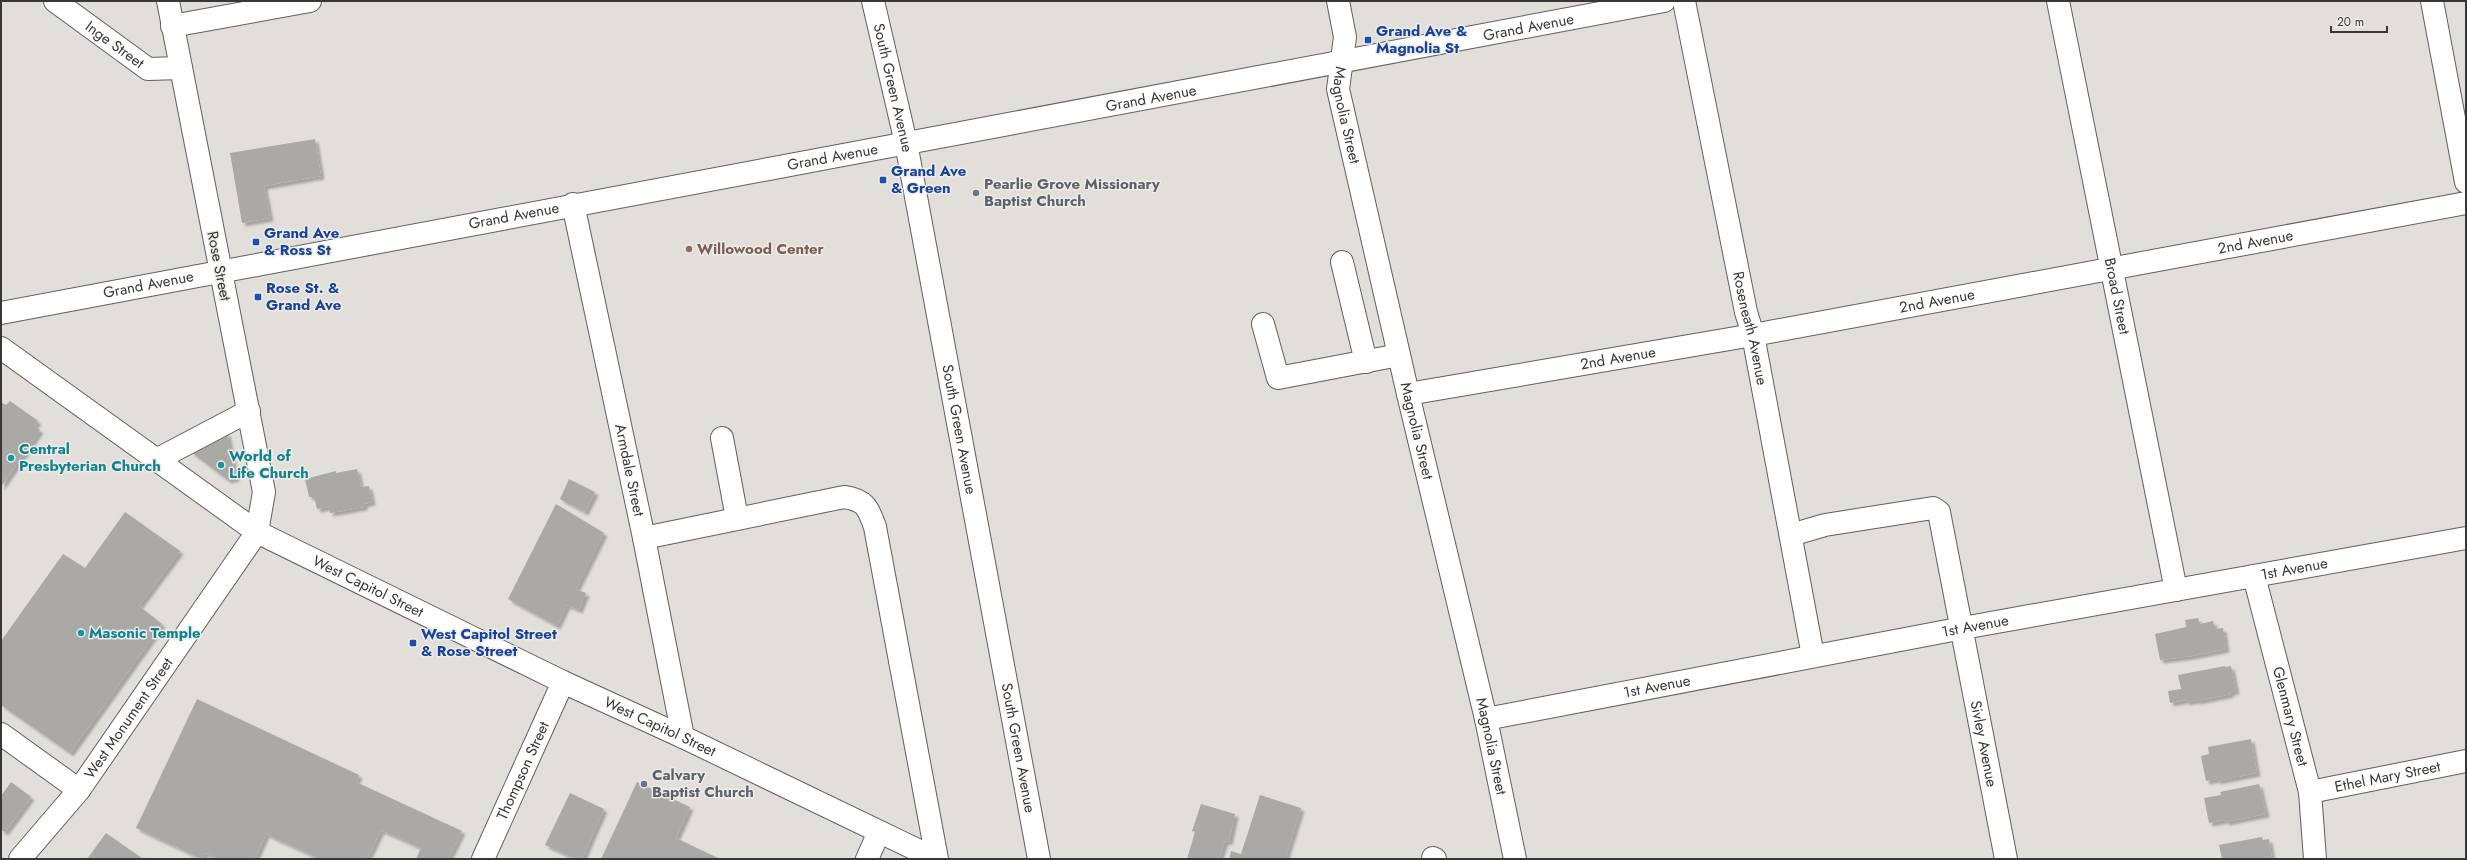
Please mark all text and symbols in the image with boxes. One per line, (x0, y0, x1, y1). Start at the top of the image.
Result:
street label: Grand Avenue (1481, 8, 1576, 47)
scale bar (2331, 8, 2387, 34)
text: 20 m (2337, 13, 2364, 31)
street label: Inge Street (81, 16, 149, 74)
place label: Grand Ave & Magnolia St (1376, 20, 1468, 59)
street label: South Green Avenue (868, 21, 919, 154)
marker: Grand Ave & Magnolia St (1363, 35, 1373, 45)
street label: Magnolia Street (1327, 65, 1366, 166)
street label: Grand Avenue (1104, 79, 1198, 117)
street label: Grand Avenue (785, 138, 880, 176)
place label: Grand Ave & Green (891, 160, 967, 199)
place label: Pearlie Grove Missionary Baptist Church (984, 173, 1160, 212)
marker: Grand Ave & Green (878, 175, 888, 185)
marker: Pearlie Grove Missionary Baptist Church (971, 188, 981, 198)
street label: Grand Avenue (467, 197, 561, 235)
place label: Grand Ave & Ross St (264, 222, 340, 261)
street label: 2nd Avenue (2216, 224, 2295, 260)
street label: Rose Street (201, 229, 237, 303)
marker: Grand Ave & Ross St (251, 237, 261, 247)
place label: Willowood Center (697, 238, 825, 260)
marker: Willowood Center (684, 244, 694, 254)
street label: Broad Street (2099, 256, 2136, 337)
street label: Grand Avenue (101, 265, 196, 304)
street label: Roseneath Avenue (1727, 270, 1773, 387)
place label: Rose St. & Grand Ave (266, 277, 342, 316)
street label: 2nd Avenue (1897, 283, 1977, 319)
marker: Rose St. & Grand Ave (253, 292, 263, 302)
street label: 2nd Avenue (1578, 341, 1658, 375)
street label: South Green Avenue (936, 363, 982, 496)
street label: Magnolia Street (1395, 380, 1439, 482)
street label: Armdale Street (609, 422, 650, 519)
place label: Central Presbyterian Church (19, 438, 161, 477)
place label: World of Life Church (229, 445, 309, 484)
marker: Central Presbyterian Church (6, 453, 16, 463)
marker: World of Life Church (216, 460, 226, 470)
street label: West Capitol Street (309, 550, 428, 623)
street label: 1st Avenue (2259, 552, 2330, 586)
street label: 1st Avenue (1940, 609, 2011, 643)
place label: Masonic Temple (89, 622, 201, 644)
place label: West Capitol Street & Rose Street (421, 623, 557, 662)
marker: Masonic Temple (76, 628, 86, 638)
marker: West Capitol Street & Rose Street (408, 638, 418, 648)
street label: West Monument Street (79, 653, 178, 783)
street label: Glenmary Street (2267, 664, 2314, 769)
street label: 1st Avenue (1622, 669, 1693, 704)
street label: South Green Avenue (996, 681, 1041, 815)
street label: West Capitol Street (601, 691, 720, 763)
street label: Magnolia Street (1470, 695, 1513, 797)
street label: Sivley Avenue (1965, 699, 2003, 789)
street label: Thompson Street (491, 717, 555, 823)
street label: Ethel Mary Street (2333, 755, 2443, 798)
place label: Calvary Baptist Church (652, 764, 754, 803)
marker: Calvary Baptist Church (639, 779, 649, 789)

